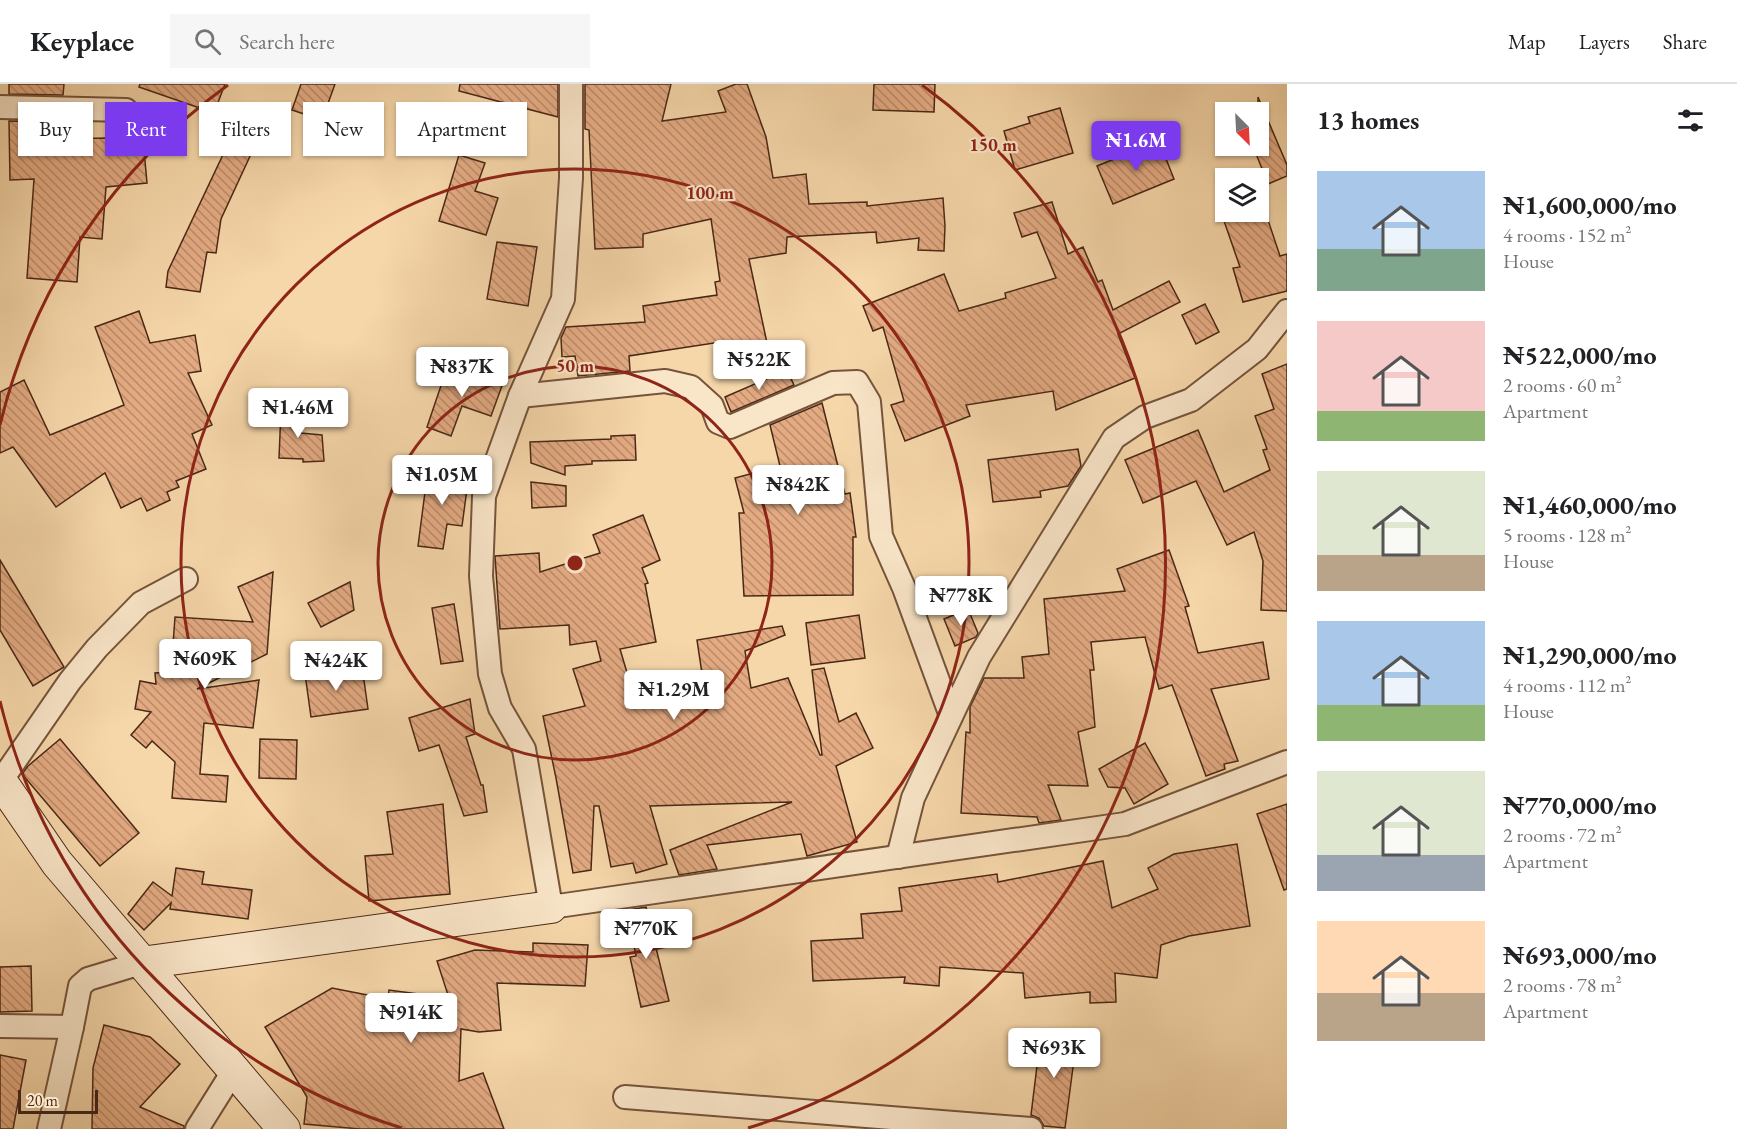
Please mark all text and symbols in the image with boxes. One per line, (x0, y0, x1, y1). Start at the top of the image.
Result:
search box (170, 14, 590, 68)
text: Keyplace (30, 23, 134, 59)
icon: search (191, 25, 224, 58)
text: Search here (239, 27, 335, 56)
text: Map (1508, 28, 1546, 55)
text: Layers (1579, 28, 1630, 55)
text: Share (1663, 28, 1707, 55)
chip: Buy (18, 102, 93, 156)
chip: Rent (105, 102, 187, 156)
chip: Filters (199, 102, 291, 156)
chip: New (303, 102, 384, 156)
chip: Apartment (396, 102, 527, 156)
north arrow (1215, 102, 1269, 156)
map controls (1215, 102, 1269, 222)
text: 13 homes (1317, 103, 1419, 137)
icon: filters (1674, 104, 1707, 137)
pin: ₦1.6M (1094, 121, 1178, 172)
text: ₦1.6M (1106, 127, 1167, 153)
text: 150 m (969, 133, 1017, 156)
button: layers (1215, 168, 1269, 222)
text: 100 m (686, 181, 734, 204)
text: ₦1,600,000/mo (1503, 188, 1677, 222)
icon: home (1365, 195, 1437, 267)
text: 4 rooms · 152 m² (1503, 222, 1631, 248)
text: House (1503, 248, 1554, 274)
text: ₦522,000/mo (1503, 338, 1656, 372)
pin: ₦522K (717, 340, 801, 391)
icon: home (1365, 345, 1437, 417)
text: ₦522K (727, 346, 791, 372)
pin: ₦837K (420, 347, 504, 398)
text: ₦837K (430, 353, 494, 379)
text: 50 m (556, 354, 594, 377)
text: 2 rooms · 60 m² (1503, 372, 1622, 398)
pin: ₦1.46M (249, 388, 347, 439)
text: ₦1.46M (262, 394, 334, 420)
text: Apartment (1503, 398, 1588, 424)
pin: ₦1.05M (393, 455, 491, 506)
text: ₦1.05M (406, 461, 478, 487)
pin: ₦842K (756, 465, 840, 516)
text: ₦842K (766, 471, 830, 497)
text: ₦1,460,000/mo (1503, 488, 1677, 522)
icon: home (1365, 495, 1437, 567)
text: 5 rooms · 128 m² (1503, 522, 1631, 548)
text: House (1503, 548, 1554, 574)
centre of rings (565, 553, 585, 573)
pin: ₦778K (919, 576, 1003, 627)
text: ₦778K (929, 582, 993, 608)
text: ₦1,290,000/mo (1503, 638, 1677, 672)
pin: ₦609K (163, 639, 247, 690)
pin: ₦424K (294, 641, 378, 692)
text: ₦609K (173, 645, 237, 671)
icon: home (1365, 645, 1437, 717)
text: ₦424K (304, 647, 368, 673)
pin: ₦1.29M (625, 670, 723, 721)
text: 4 rooms · 112 m² (1503, 672, 1631, 698)
text: ₦1.29M (638, 676, 710, 702)
text: House (1503, 698, 1554, 724)
text: ₦770,000/mo (1503, 788, 1656, 822)
icon: home (1365, 795, 1437, 867)
text: 2 rooms · 72 m² (1503, 822, 1622, 848)
text: Apartment (1503, 848, 1588, 874)
pin: ₦770K (604, 909, 688, 960)
text: ₦770K (614, 915, 678, 941)
text: ₦693,000/mo (1503, 938, 1656, 972)
icon: home (1365, 945, 1437, 1017)
text: 2 rooms · 78 m² (1503, 972, 1622, 998)
pin: ₦914K (369, 993, 453, 1044)
text: Apartment (1503, 998, 1588, 1024)
text: ₦914K (379, 999, 443, 1025)
pin: ₦693K (1012, 1028, 1096, 1079)
text: ₦693K (1022, 1034, 1086, 1060)
scale bar (18, 1087, 98, 1114)
text: 20 m (27, 1090, 58, 1111)

